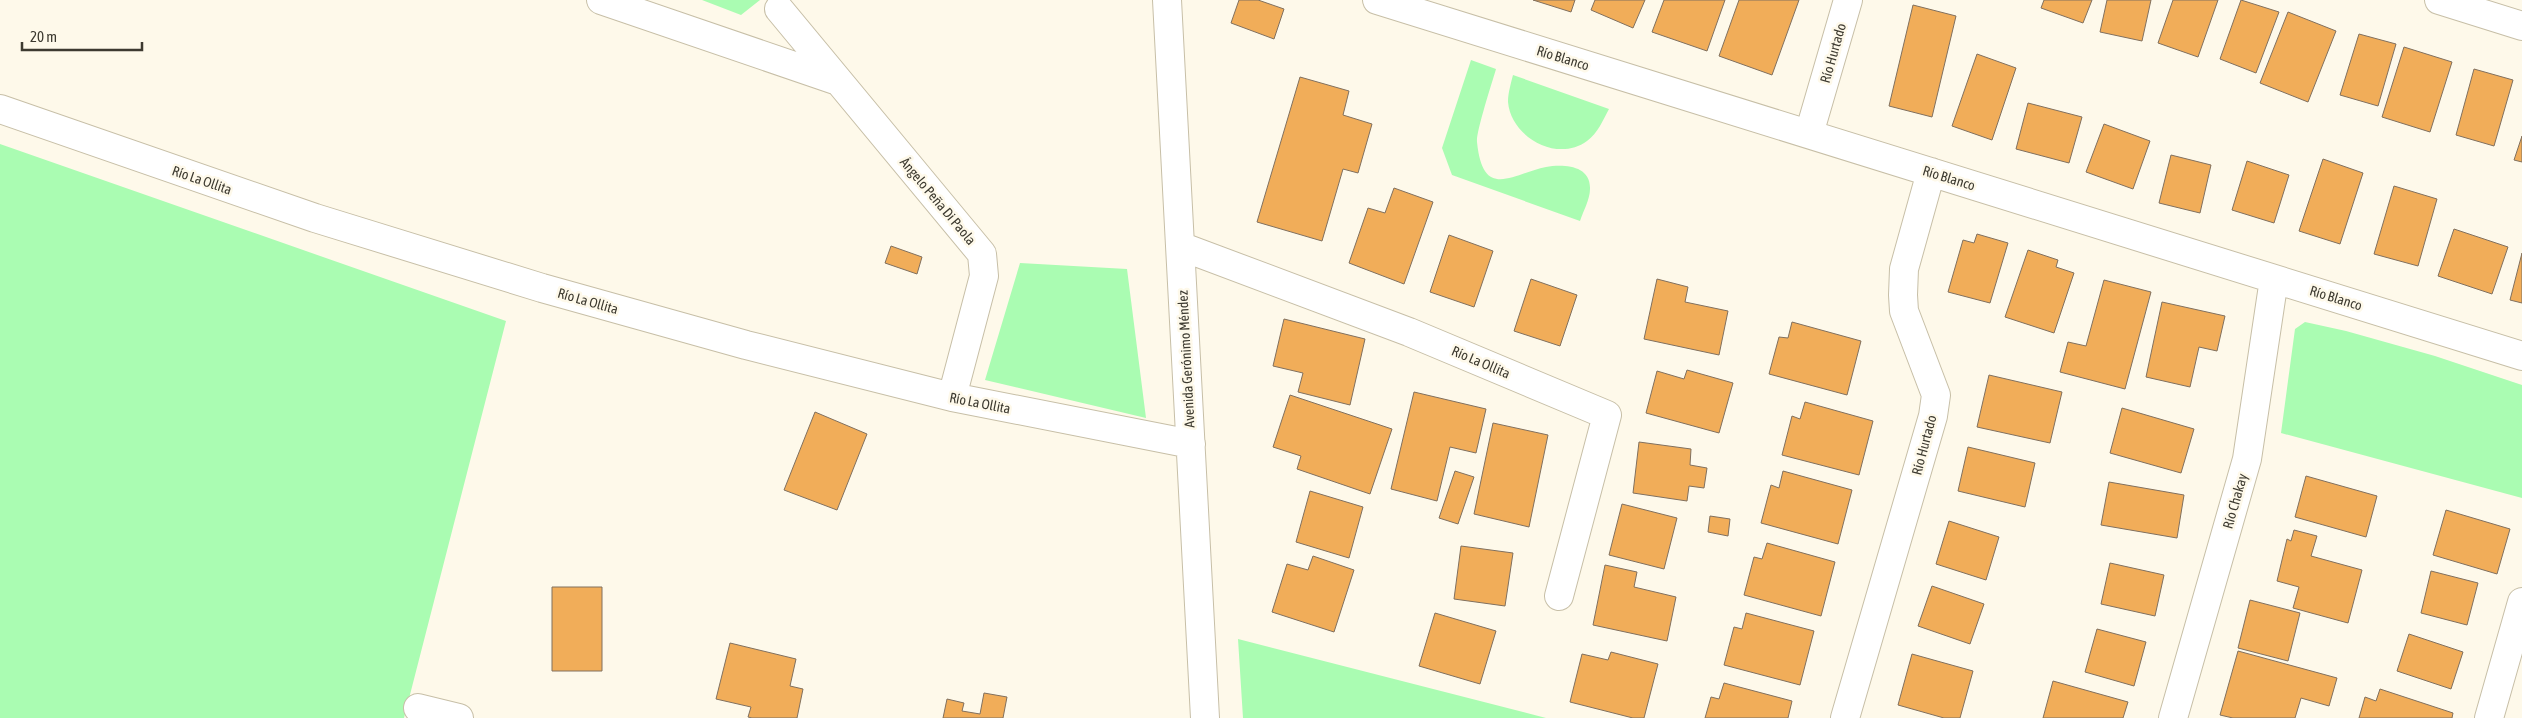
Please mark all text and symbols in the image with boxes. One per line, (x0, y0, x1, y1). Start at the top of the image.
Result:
scale bar (22, 20, 142, 52)
street label: Río Hurtado (1817, 21, 1849, 85)
text: 20 m (30, 28, 57, 45)
street label: Río Blanco (1535, 42, 1591, 74)
street label: Ángelo Peña Di Paola (897, 154, 979, 248)
street label: Río La Ollita (170, 162, 234, 198)
street label: Río Blanco (1921, 162, 1977, 194)
street label: Río Blanco (2308, 282, 2364, 314)
street label: Río La Ollita (556, 285, 620, 317)
street label: Avenida Gerónimo Méndez (1174, 290, 1198, 428)
street label: Río La Ollita (1449, 343, 1513, 381)
street label: Río La Ollita (948, 389, 1012, 417)
street label: Río Hurtado (1908, 413, 1940, 477)
street label: Río Chakay (2219, 471, 2251, 530)

